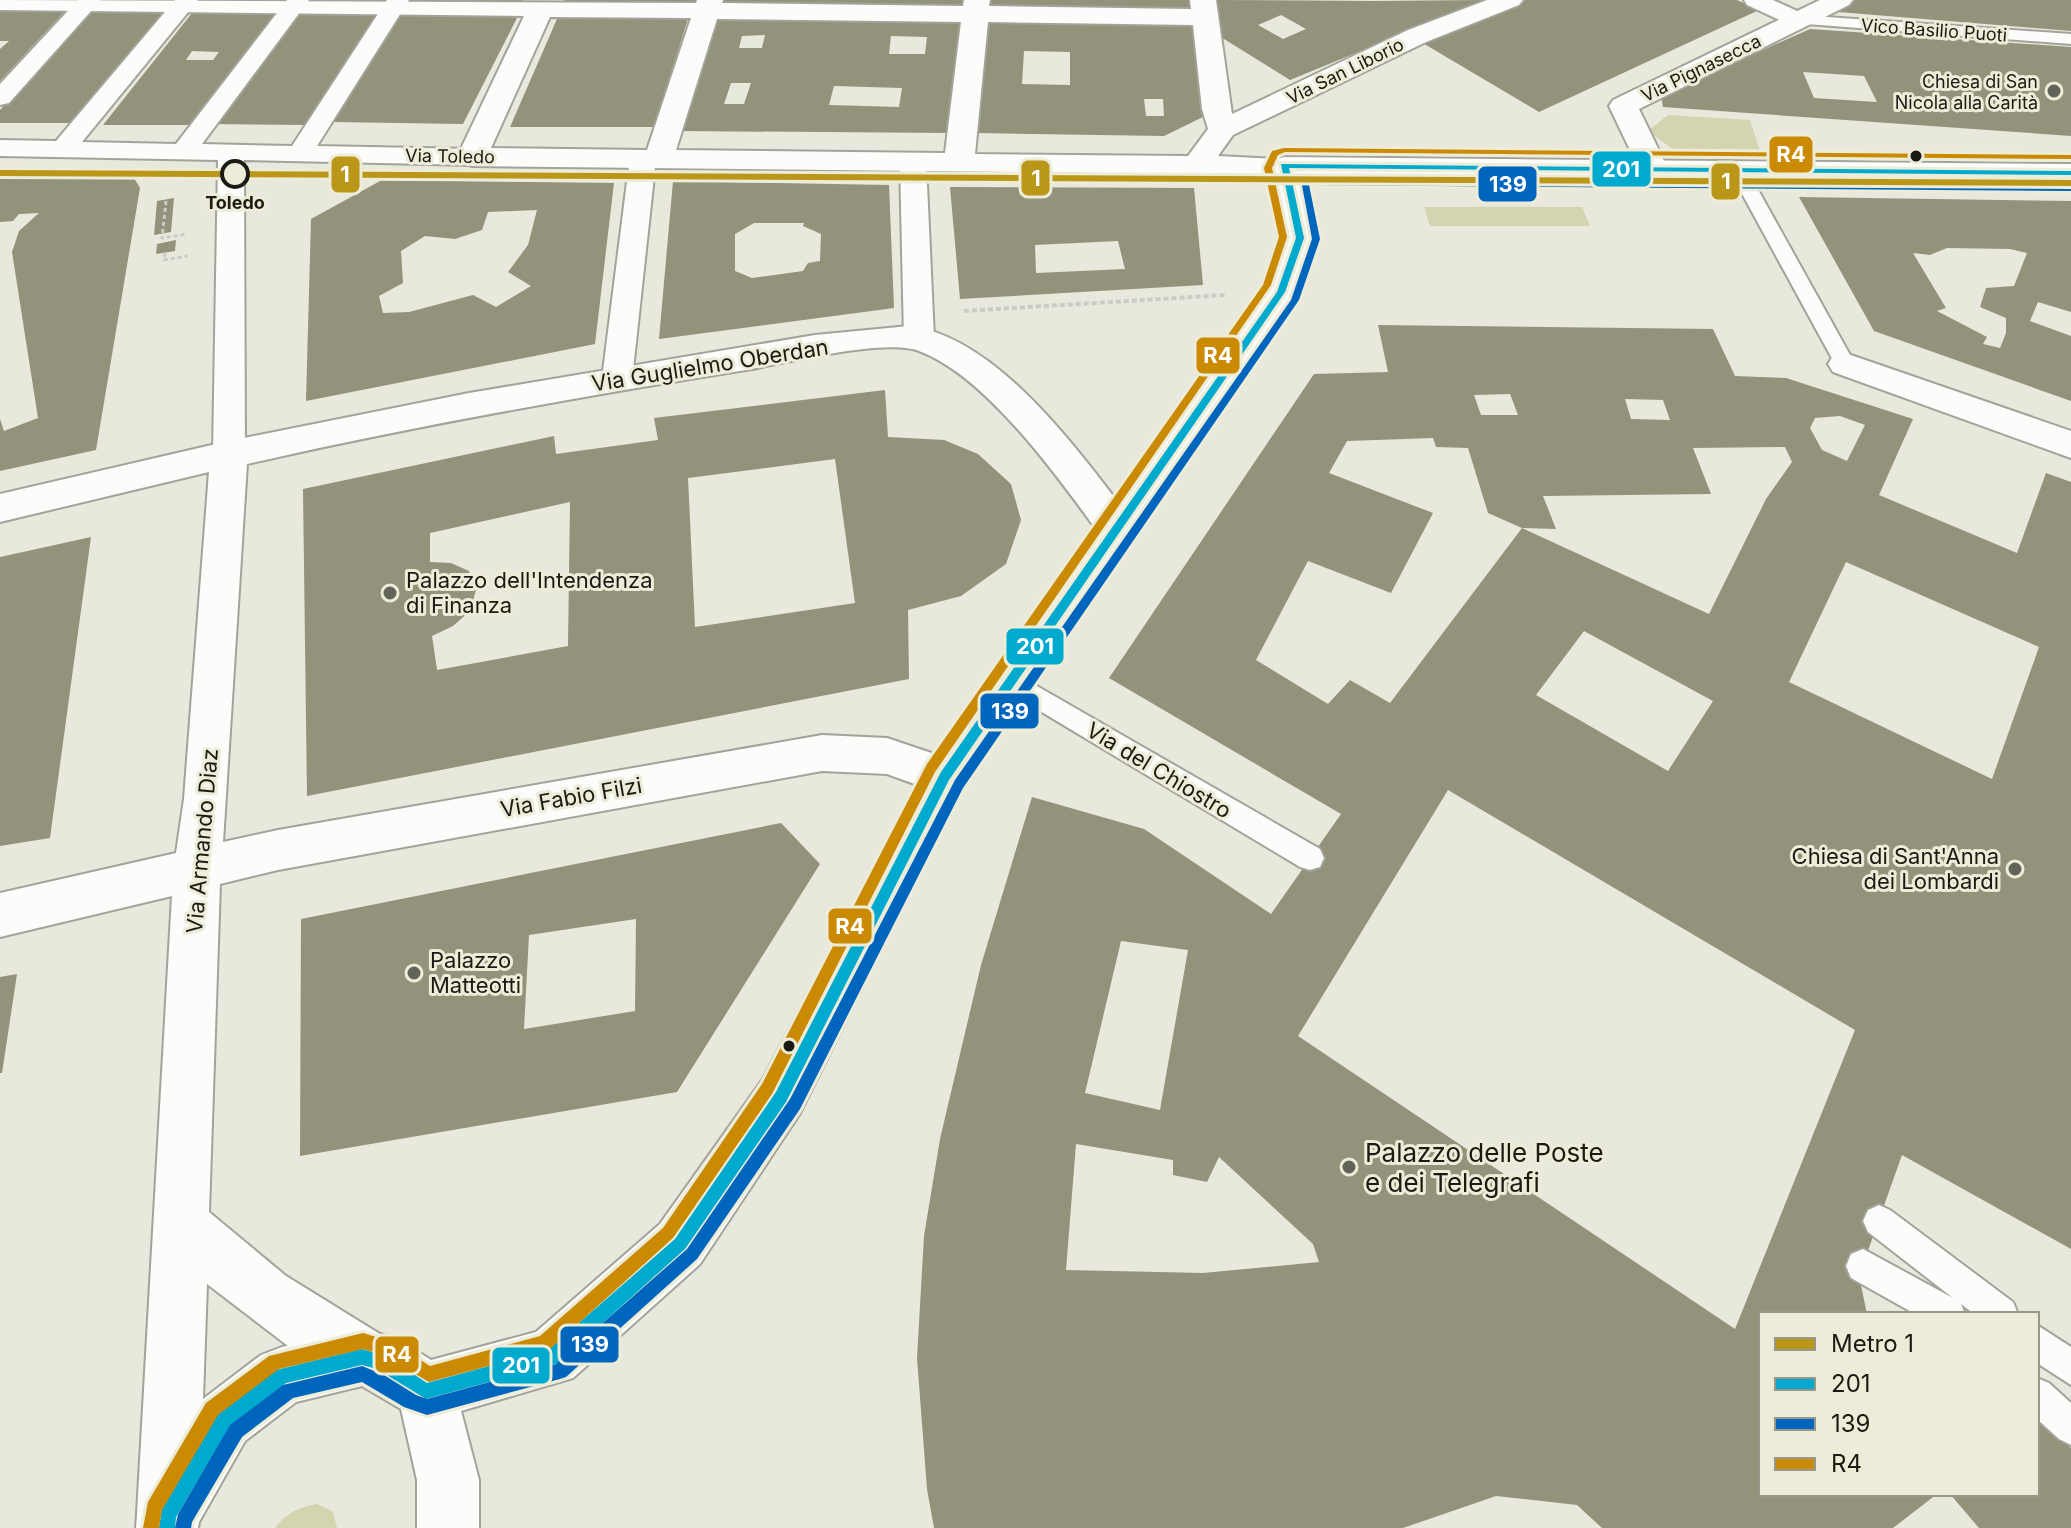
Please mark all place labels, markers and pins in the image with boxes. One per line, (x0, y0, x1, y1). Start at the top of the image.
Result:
place label: Chiesa di San Nicola alla Carità (1895, 71, 2038, 113)
marker: Chiesa di San Nicola alla Carità (2045, 82, 2063, 100)
unlabelled marker (1908, 148, 1924, 164)
marker: Toledo (221, 160, 249, 188)
place label: Toledo (205, 192, 265, 213)
place label: Palazzo dell'Intendenza di Finanza (406, 567, 653, 618)
marker: Palazzo dell'Intendenza di Finanza (381, 584, 399, 602)
place label: Chiesa di Sant'Anna dei Lombardi (1792, 843, 1999, 894)
marker: Chiesa di Sant'Anna dei Lombardi (2006, 860, 2024, 878)
place label: Palazzo Matteotti (430, 947, 521, 998)
marker: Palazzo Matteotti (405, 964, 423, 982)
unlabelled marker (781, 1038, 797, 1054)
place label: Palazzo delle Poste e dei Telegrafi (1365, 1137, 1604, 1198)
marker: Palazzo delle Poste e dei Telegrafi (1340, 1158, 1358, 1176)

